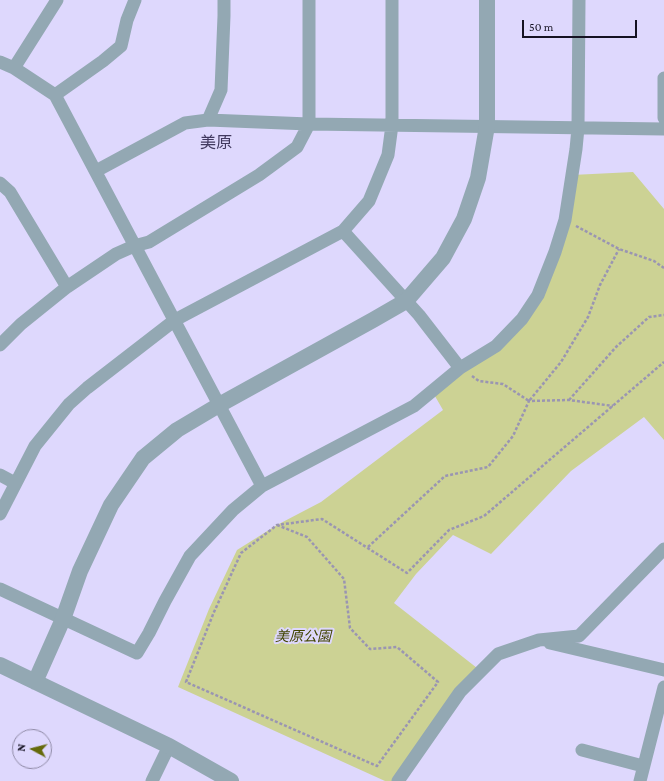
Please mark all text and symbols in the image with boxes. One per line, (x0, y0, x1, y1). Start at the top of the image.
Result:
scale bar (524, 12, 639, 38)
text: 50 m (529, 20, 553, 34)
district label: 美原 (200, 133, 232, 153)
park label: 美原公園 (275, 629, 331, 645)
north arrow (12, 729, 52, 769)
text: N (15, 743, 27, 752)

